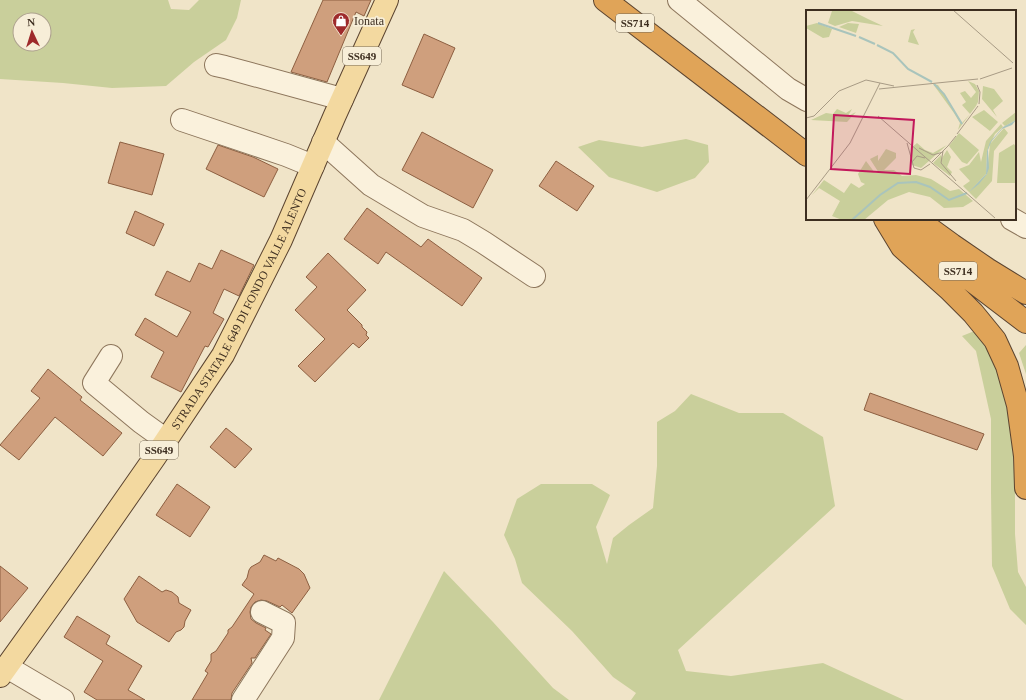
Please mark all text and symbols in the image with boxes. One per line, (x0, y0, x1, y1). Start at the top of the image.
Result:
inset map (806, 10, 1016, 220)
shop icon: Ionata (331, 11, 351, 36)
north arrow (12, 12, 52, 52)
place label: Ionata (354, 14, 385, 28)
road number: SS714 (616, 14, 654, 32)
text: N (27, 16, 36, 28)
road number: SS649 (343, 47, 381, 65)
street label: STRADA STATALE 649 DI FONDO VALLE ALENTO (168, 186, 310, 432)
road number: SS714 (939, 262, 977, 280)
road number: SS649 (140, 441, 178, 459)

